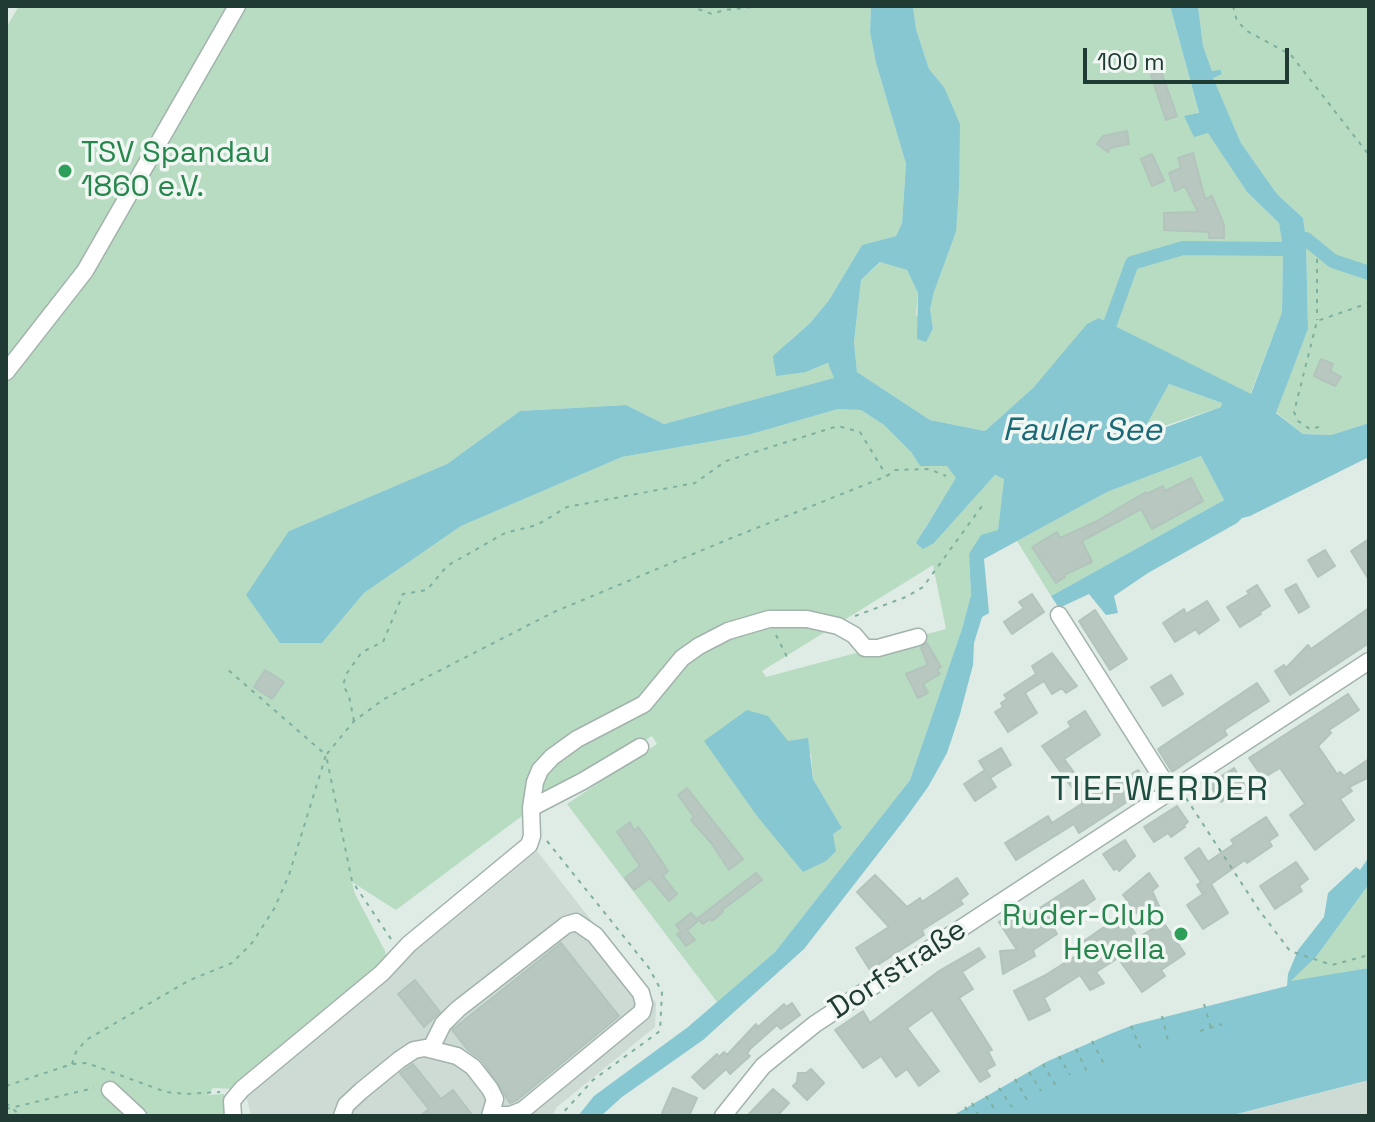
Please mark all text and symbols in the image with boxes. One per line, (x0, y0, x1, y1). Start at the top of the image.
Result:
scale bar (1087, 32, 1293, 82)
text: 100 m (1097, 46, 1165, 77)
place label: TSV Spandau 1860 e.V. (81, 136, 270, 206)
marker: TSV Spandau 1860 e.V. (56, 162, 74, 180)
water label: Fauler See (1002, 412, 1162, 450)
district label: TIEFWERDER (1050, 771, 1270, 811)
place label: Ruder-Club Hevella (1002, 899, 1165, 970)
street label: Dorfstraße (822, 912, 974, 1028)
marker: Ruder-Club Hevella (1172, 925, 1190, 943)

